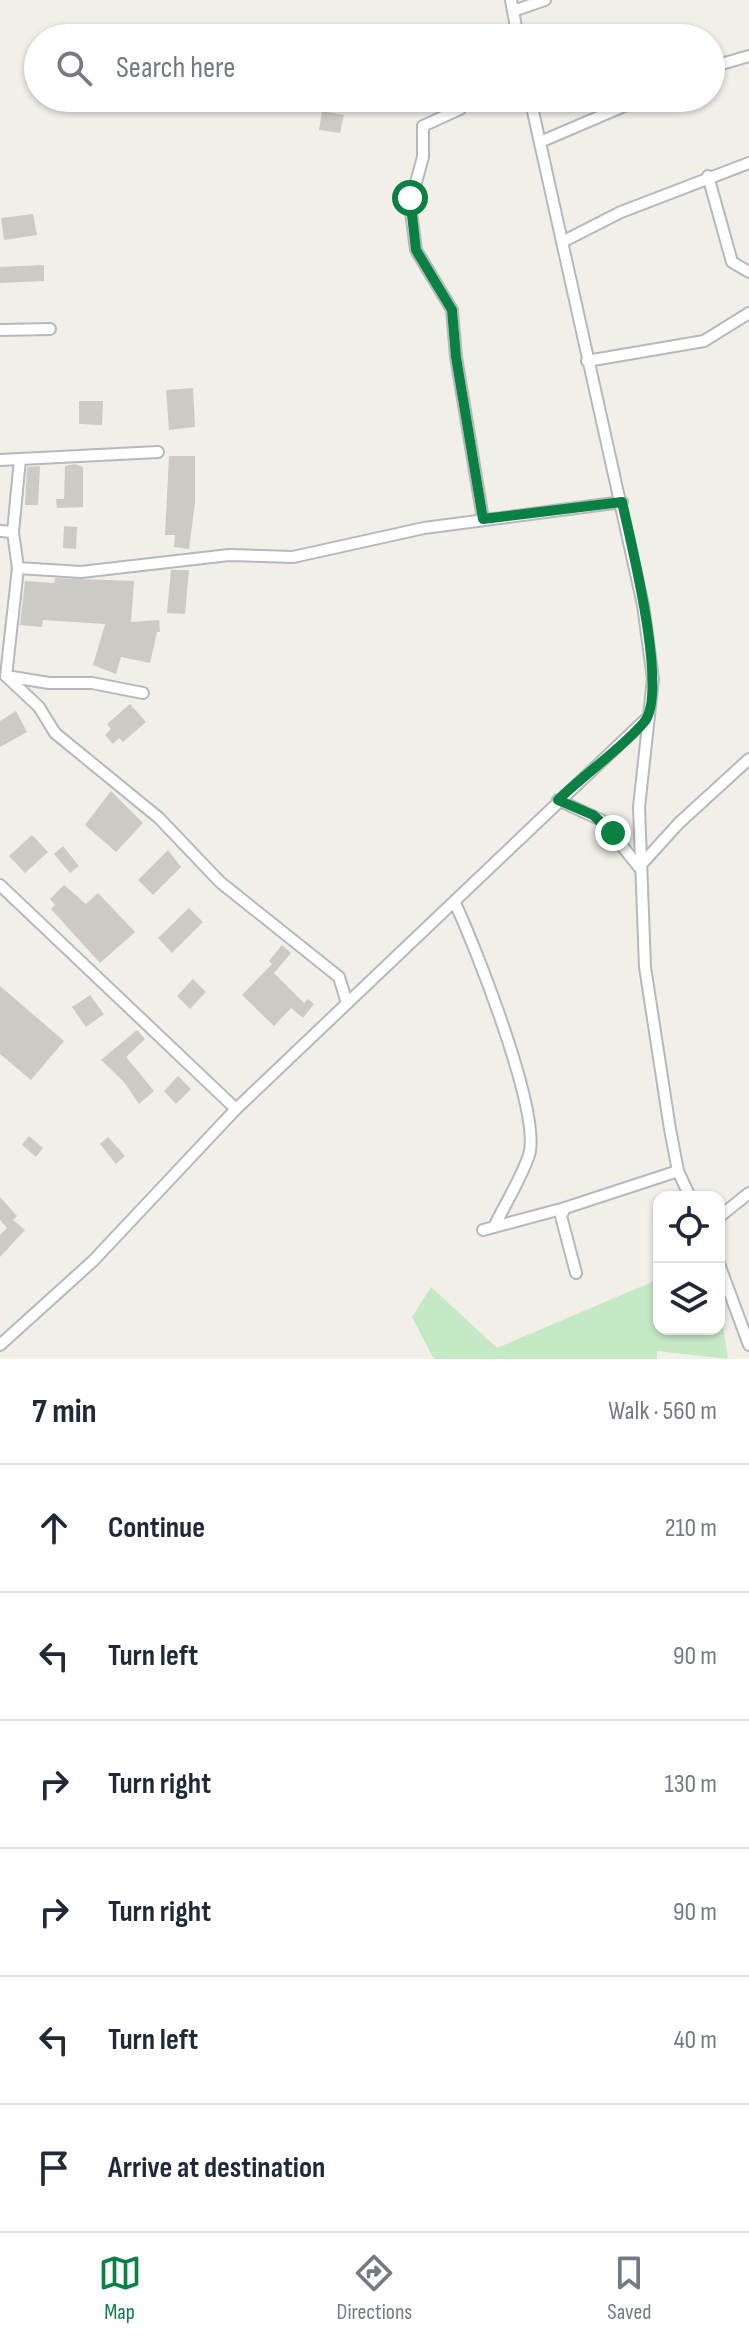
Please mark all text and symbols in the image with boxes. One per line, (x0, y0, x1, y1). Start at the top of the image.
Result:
search box (24, 24, 725, 112)
icon: search (52, 46, 96, 90)
text: Search here (116, 50, 235, 86)
route start (392, 180, 428, 216)
route end (595, 815, 631, 851)
map controls (653, 1191, 725, 1335)
button: locate (653, 1191, 725, 1263)
button: layers (653, 1263, 725, 1335)
text: 7 min (32, 1391, 97, 1432)
text: Walk · 560 m (608, 1396, 717, 1427)
icon: ahead (32, 1506, 76, 1550)
text: Continue (108, 1510, 205, 1546)
text: 210 m (665, 1513, 717, 1544)
icon: left (32, 1634, 76, 1678)
text: Turn left (108, 1638, 198, 1674)
text: 90 m (673, 1641, 717, 1672)
icon: right (32, 1762, 76, 1806)
text: Turn right (108, 1766, 211, 1802)
text: 130 m (665, 1769, 717, 1800)
icon: right (32, 1890, 76, 1934)
text: Turn right (108, 1894, 211, 1930)
text: 90 m (673, 1897, 717, 1928)
icon: left (32, 2018, 76, 2062)
text: Turn left (108, 2022, 198, 2058)
text: 40 m (674, 2025, 717, 2056)
icon: arrive (32, 2146, 76, 2190)
text: Arrive at destination (108, 2150, 325, 2186)
tab: Map (98, 2251, 142, 2326)
tab: Directions (337, 2251, 412, 2326)
tab: Saved (607, 2251, 651, 2326)

